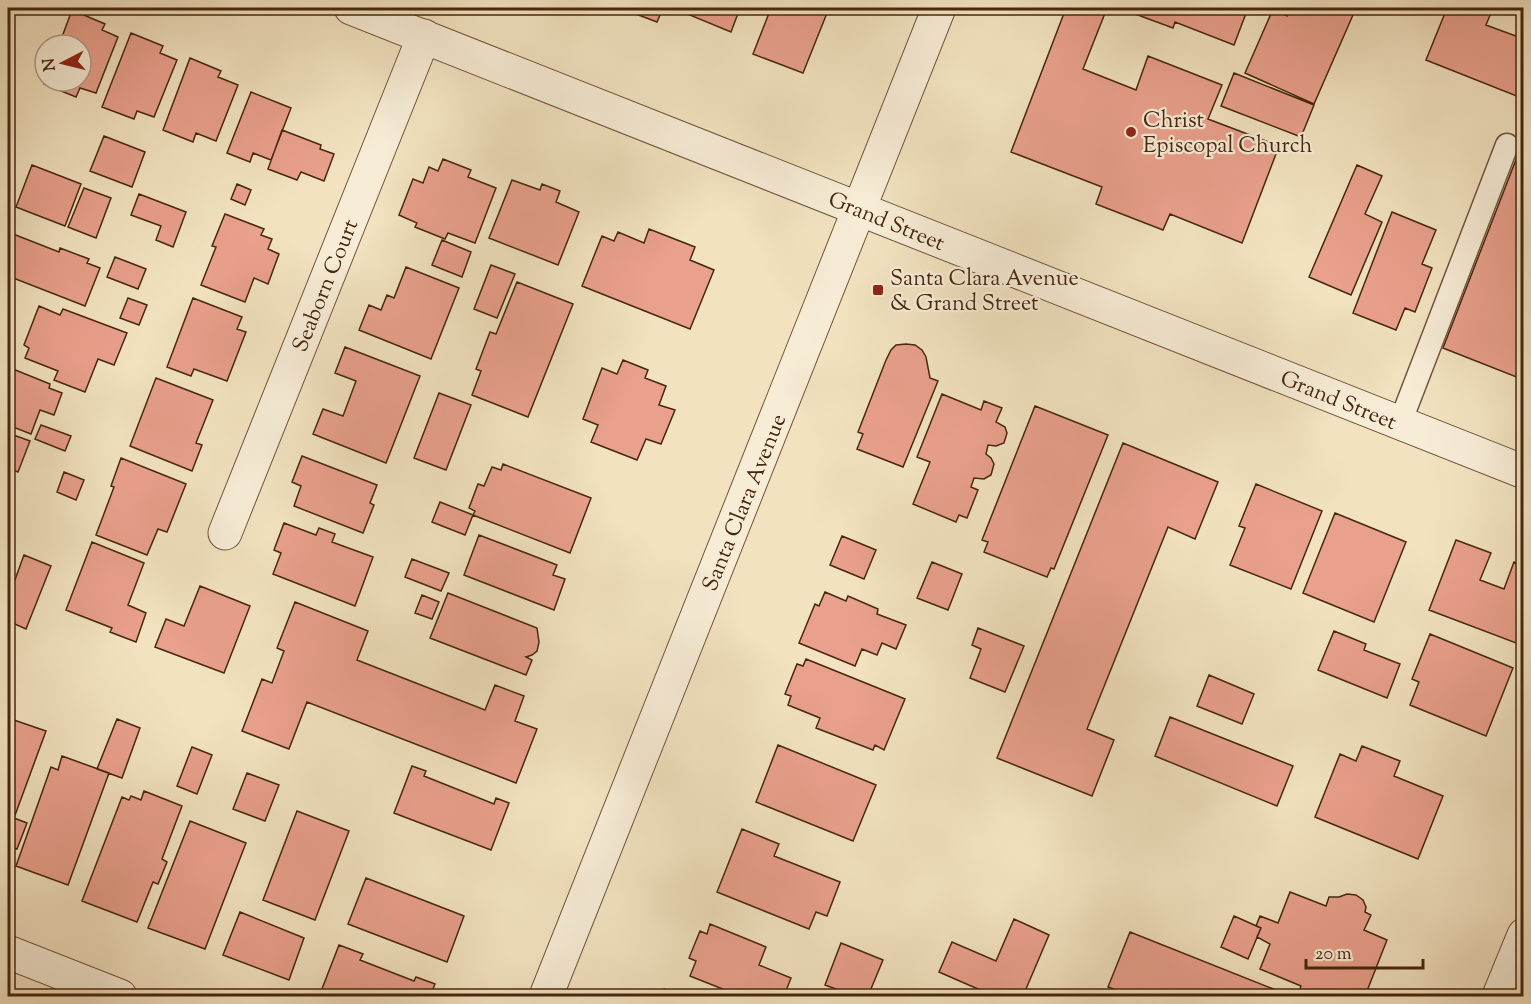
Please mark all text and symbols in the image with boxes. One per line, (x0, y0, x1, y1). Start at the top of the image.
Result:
north arrow (33, 33, 93, 93)
text: N (38, 57, 63, 72)
place label: Christ Episcopal Church (1143, 106, 1313, 163)
marker: Christ Episcopal Church (1124, 125, 1138, 139)
street label: Grand Street (823, 185, 949, 261)
street label: Seaborn Court (286, 214, 368, 357)
place label: Santa Clara Avenue & Grand Street (890, 264, 1079, 321)
marker: Santa Clara Avenue & Grand Street (871, 283, 885, 297)
street label: Grand Street (1275, 364, 1401, 440)
street label: Santa Clara Avenue (696, 410, 796, 597)
scale bar (1306, 932, 1423, 970)
text: 20 m (1315, 942, 1352, 968)

